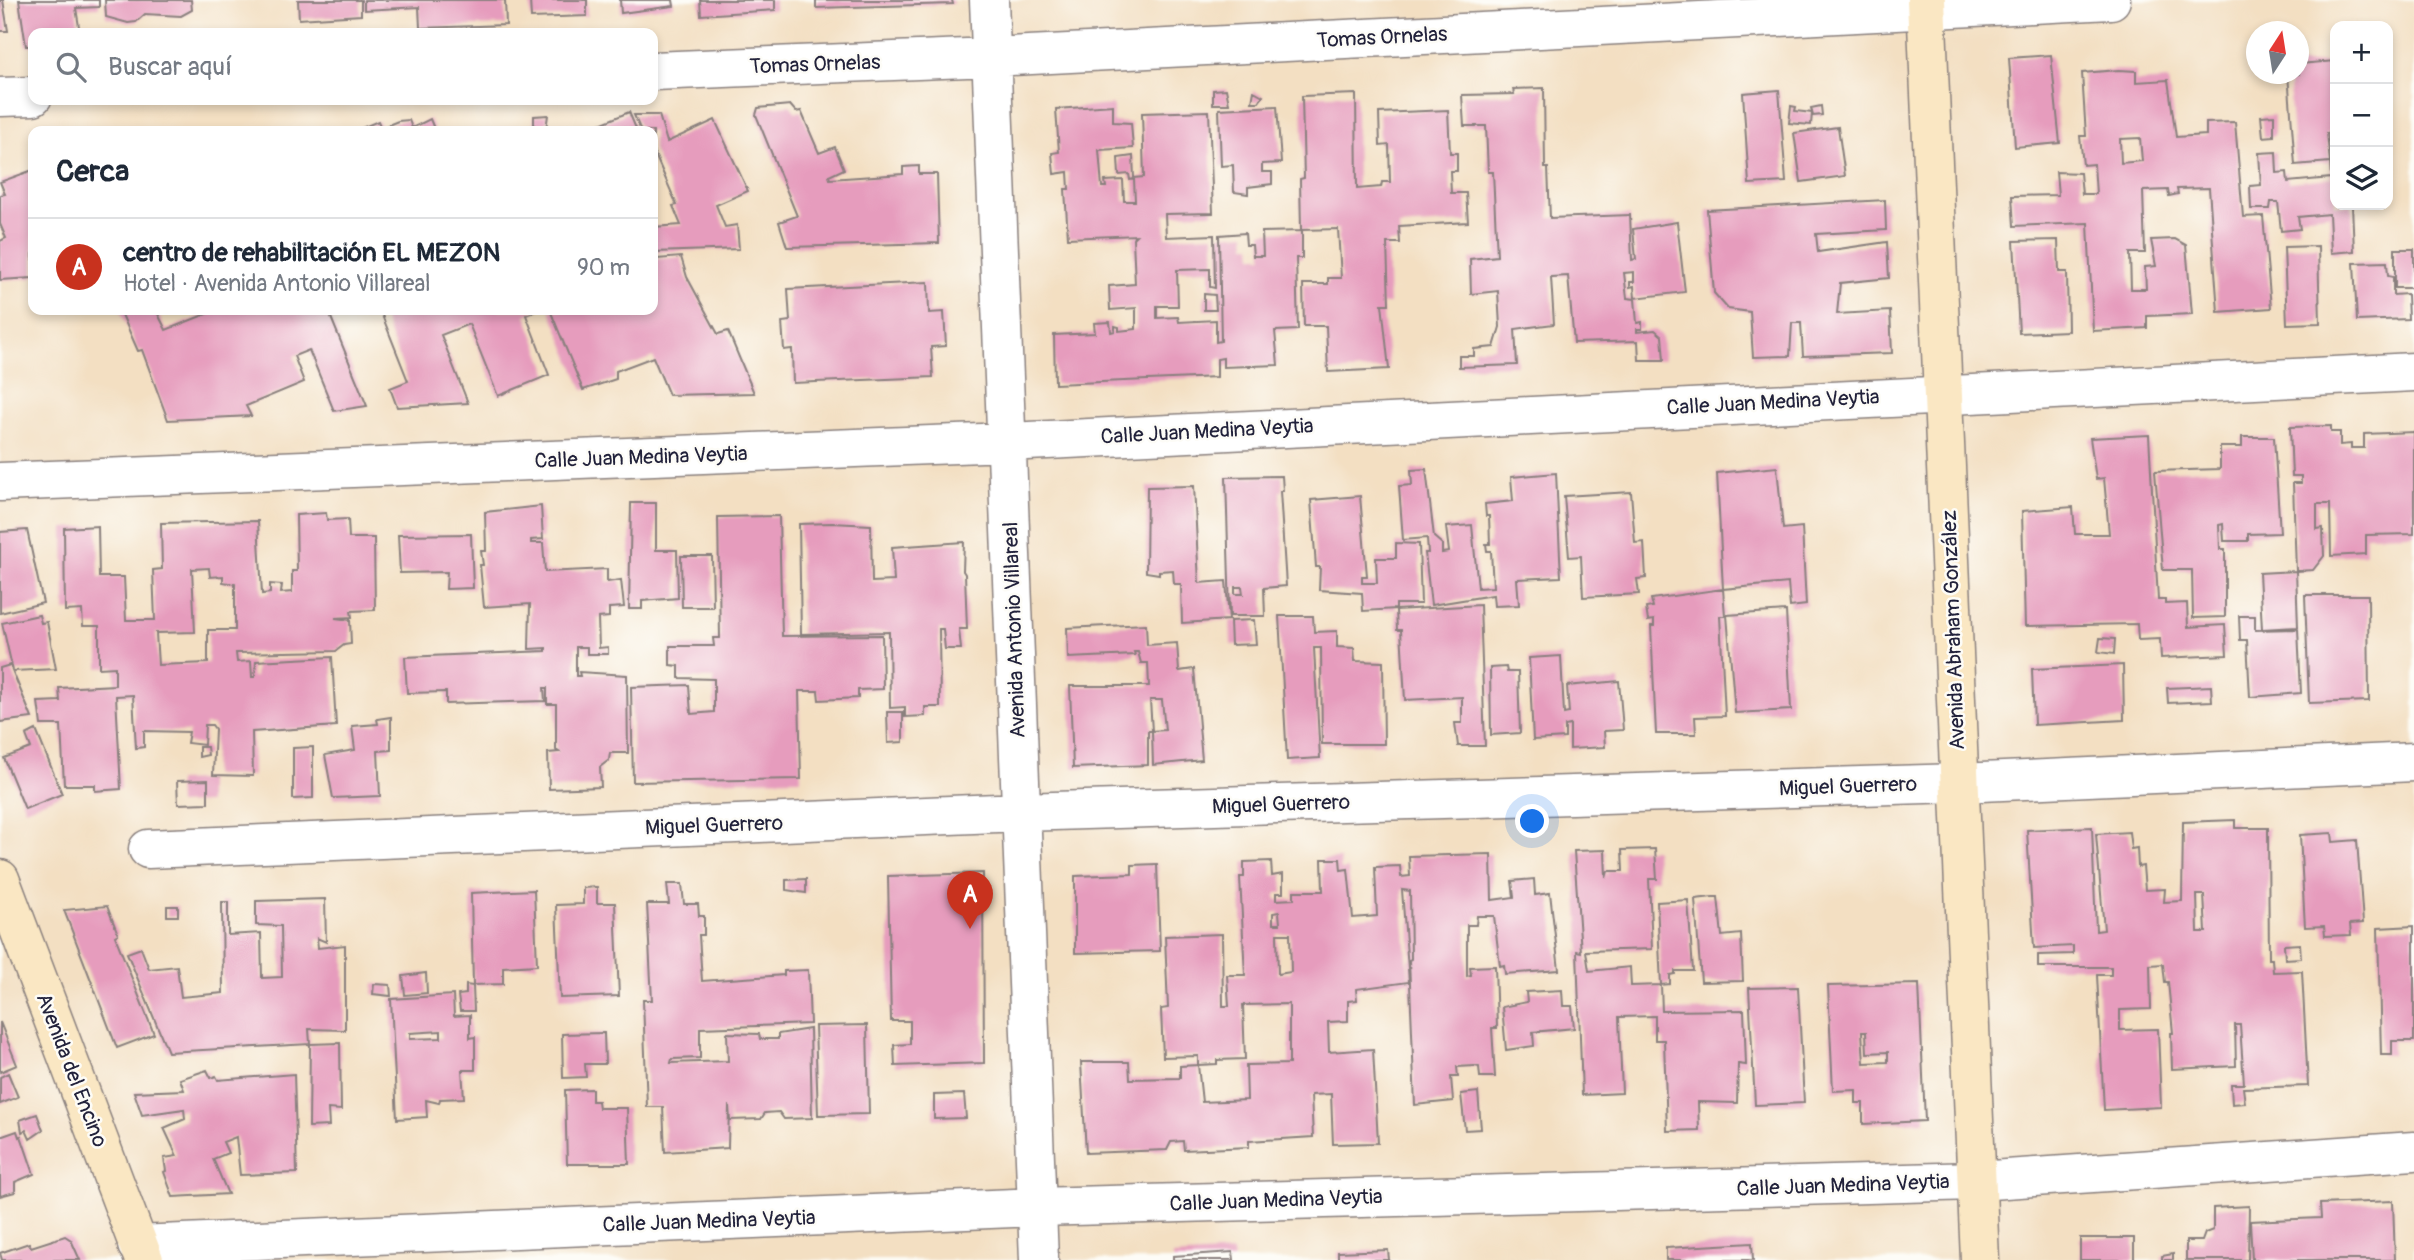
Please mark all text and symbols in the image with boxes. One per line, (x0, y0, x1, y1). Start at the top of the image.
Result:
street label: Tomas Ornelas (1316, 21, 1449, 54)
north arrow (2246, 21, 2309, 84)
map controls (2330, 21, 2393, 210)
button: + (2330, 21, 2393, 84)
search box (28, 28, 658, 105)
icon: search (52, 48, 90, 86)
street label: Tomas Ornelas (749, 49, 882, 80)
text: Buscar aquí (108, 51, 232, 83)
button: − (2330, 84, 2393, 147)
button: layers (2330, 147, 2393, 210)
text: Cerca (56, 153, 129, 190)
text: centro de rehabilitación EL MEZON (123, 237, 500, 269)
text: A (72, 253, 86, 282)
text: 90 m (577, 253, 630, 282)
text: Hotel · Avenida Antonio Villareal (123, 269, 431, 298)
street label: Calle Juan Medina Veytia (1666, 383, 1880, 422)
street label: Calle Juan Medina Veytia (1100, 412, 1314, 451)
street label: Calle Juan Medina Veytia (534, 440, 748, 475)
street label: Avenida Abraham González (1936, 510, 1971, 750)
street label: Avenida Antonio Villareal (997, 521, 1032, 739)
street label: Miguel Guerrero (1779, 771, 1917, 802)
street label: Miguel Guerrero (1212, 789, 1350, 820)
your location (1515, 804, 1549, 838)
street label: Miguel Guerrero (645, 810, 783, 841)
pin: A (947, 871, 993, 929)
street label: Avenida del Encino (30, 989, 113, 1151)
street label: Calle Juan Medina Veytia (1736, 1168, 1950, 1203)
street label: Calle Juan Medina Veytia (1169, 1183, 1383, 1218)
street label: Calle Juan Medina Veytia (602, 1204, 816, 1239)

